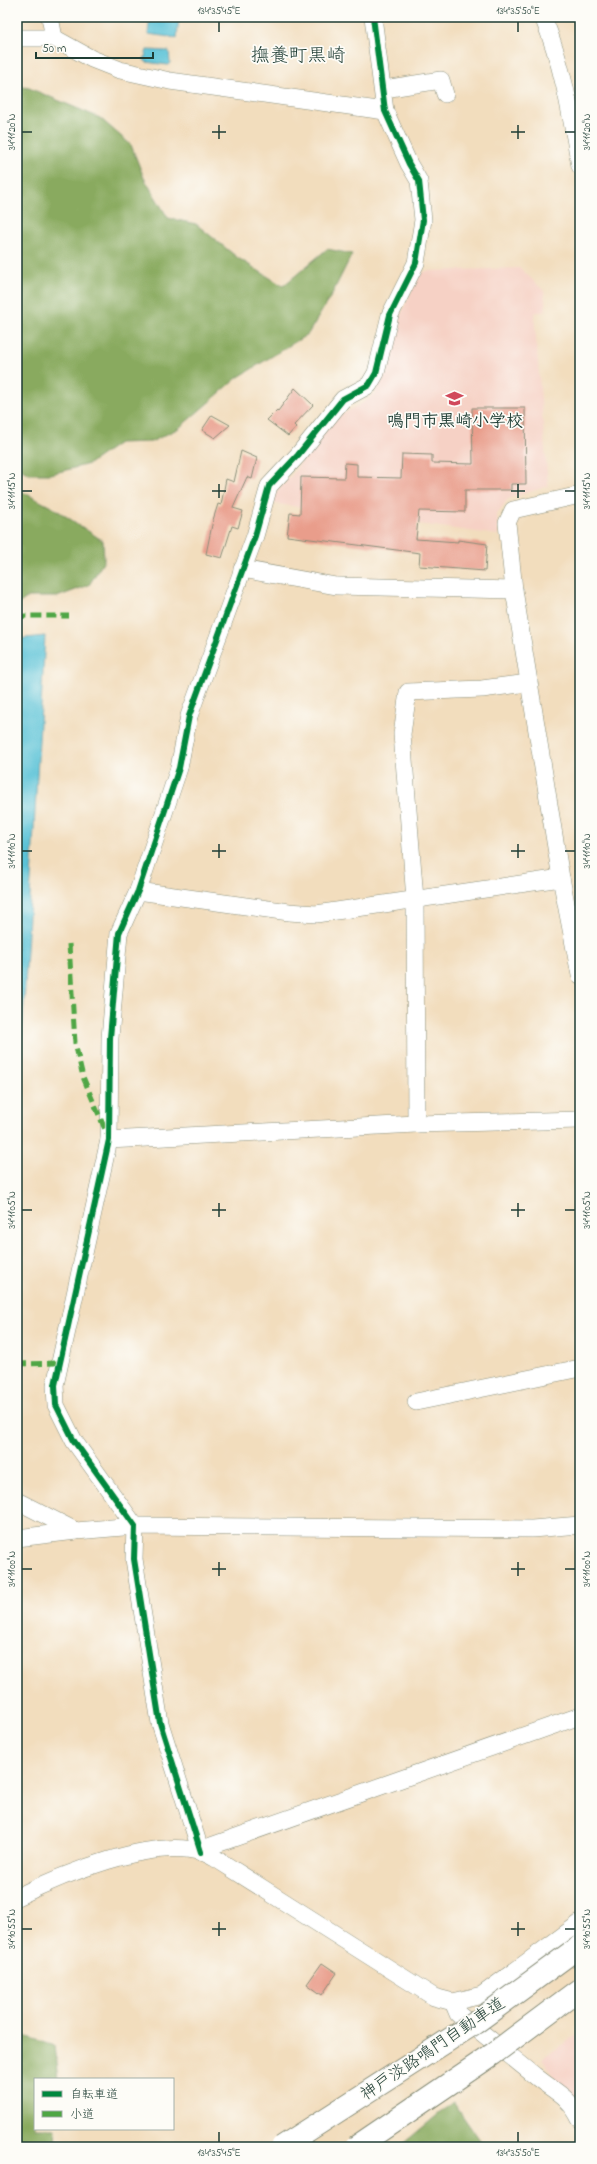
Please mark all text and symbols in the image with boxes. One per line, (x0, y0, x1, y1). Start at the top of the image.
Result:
text: 134°35'45"E (197, 4, 241, 19)
text: 134°35'50"E (496, 4, 540, 19)
scale bar (36, 34, 153, 60)
text: 50 m (42, 40, 66, 58)
district label: 撫養町黒崎 (250, 43, 346, 70)
text: 34°11'20"N (5, 113, 20, 150)
text: 34°11'20"N (580, 113, 595, 150)
school or university icon: 鳴門市黒崎小学校 (445, 388, 465, 408)
place label: 鳴門市黒崎小学校 (387, 409, 523, 434)
text: 34°11'15"N (5, 473, 20, 509)
text: 34°11'15"N (580, 473, 595, 509)
text: 34°11'10"N (5, 833, 20, 868)
text: 34°11'10"N (580, 833, 595, 868)
text: 34°11'05"N (5, 1191, 20, 1229)
text: 34°11'05"N (580, 1191, 595, 1229)
text: 34°11'00"N (5, 1551, 20, 1587)
text: 34°11'00"N (580, 1551, 595, 1587)
text: 34°10'55"N (5, 1909, 20, 1949)
text: 34°10'55"N (580, 1909, 595, 1949)
street label: 神戸淡路鳴門自動車道 (355, 1991, 510, 2107)
legend (34, 2078, 174, 2130)
text: 自転車道 (70, 2086, 118, 2104)
text: 小道 (70, 2106, 94, 2124)
text: 134°35'45"E (197, 2146, 241, 2161)
text: 134°35'50"E (496, 2146, 540, 2161)

